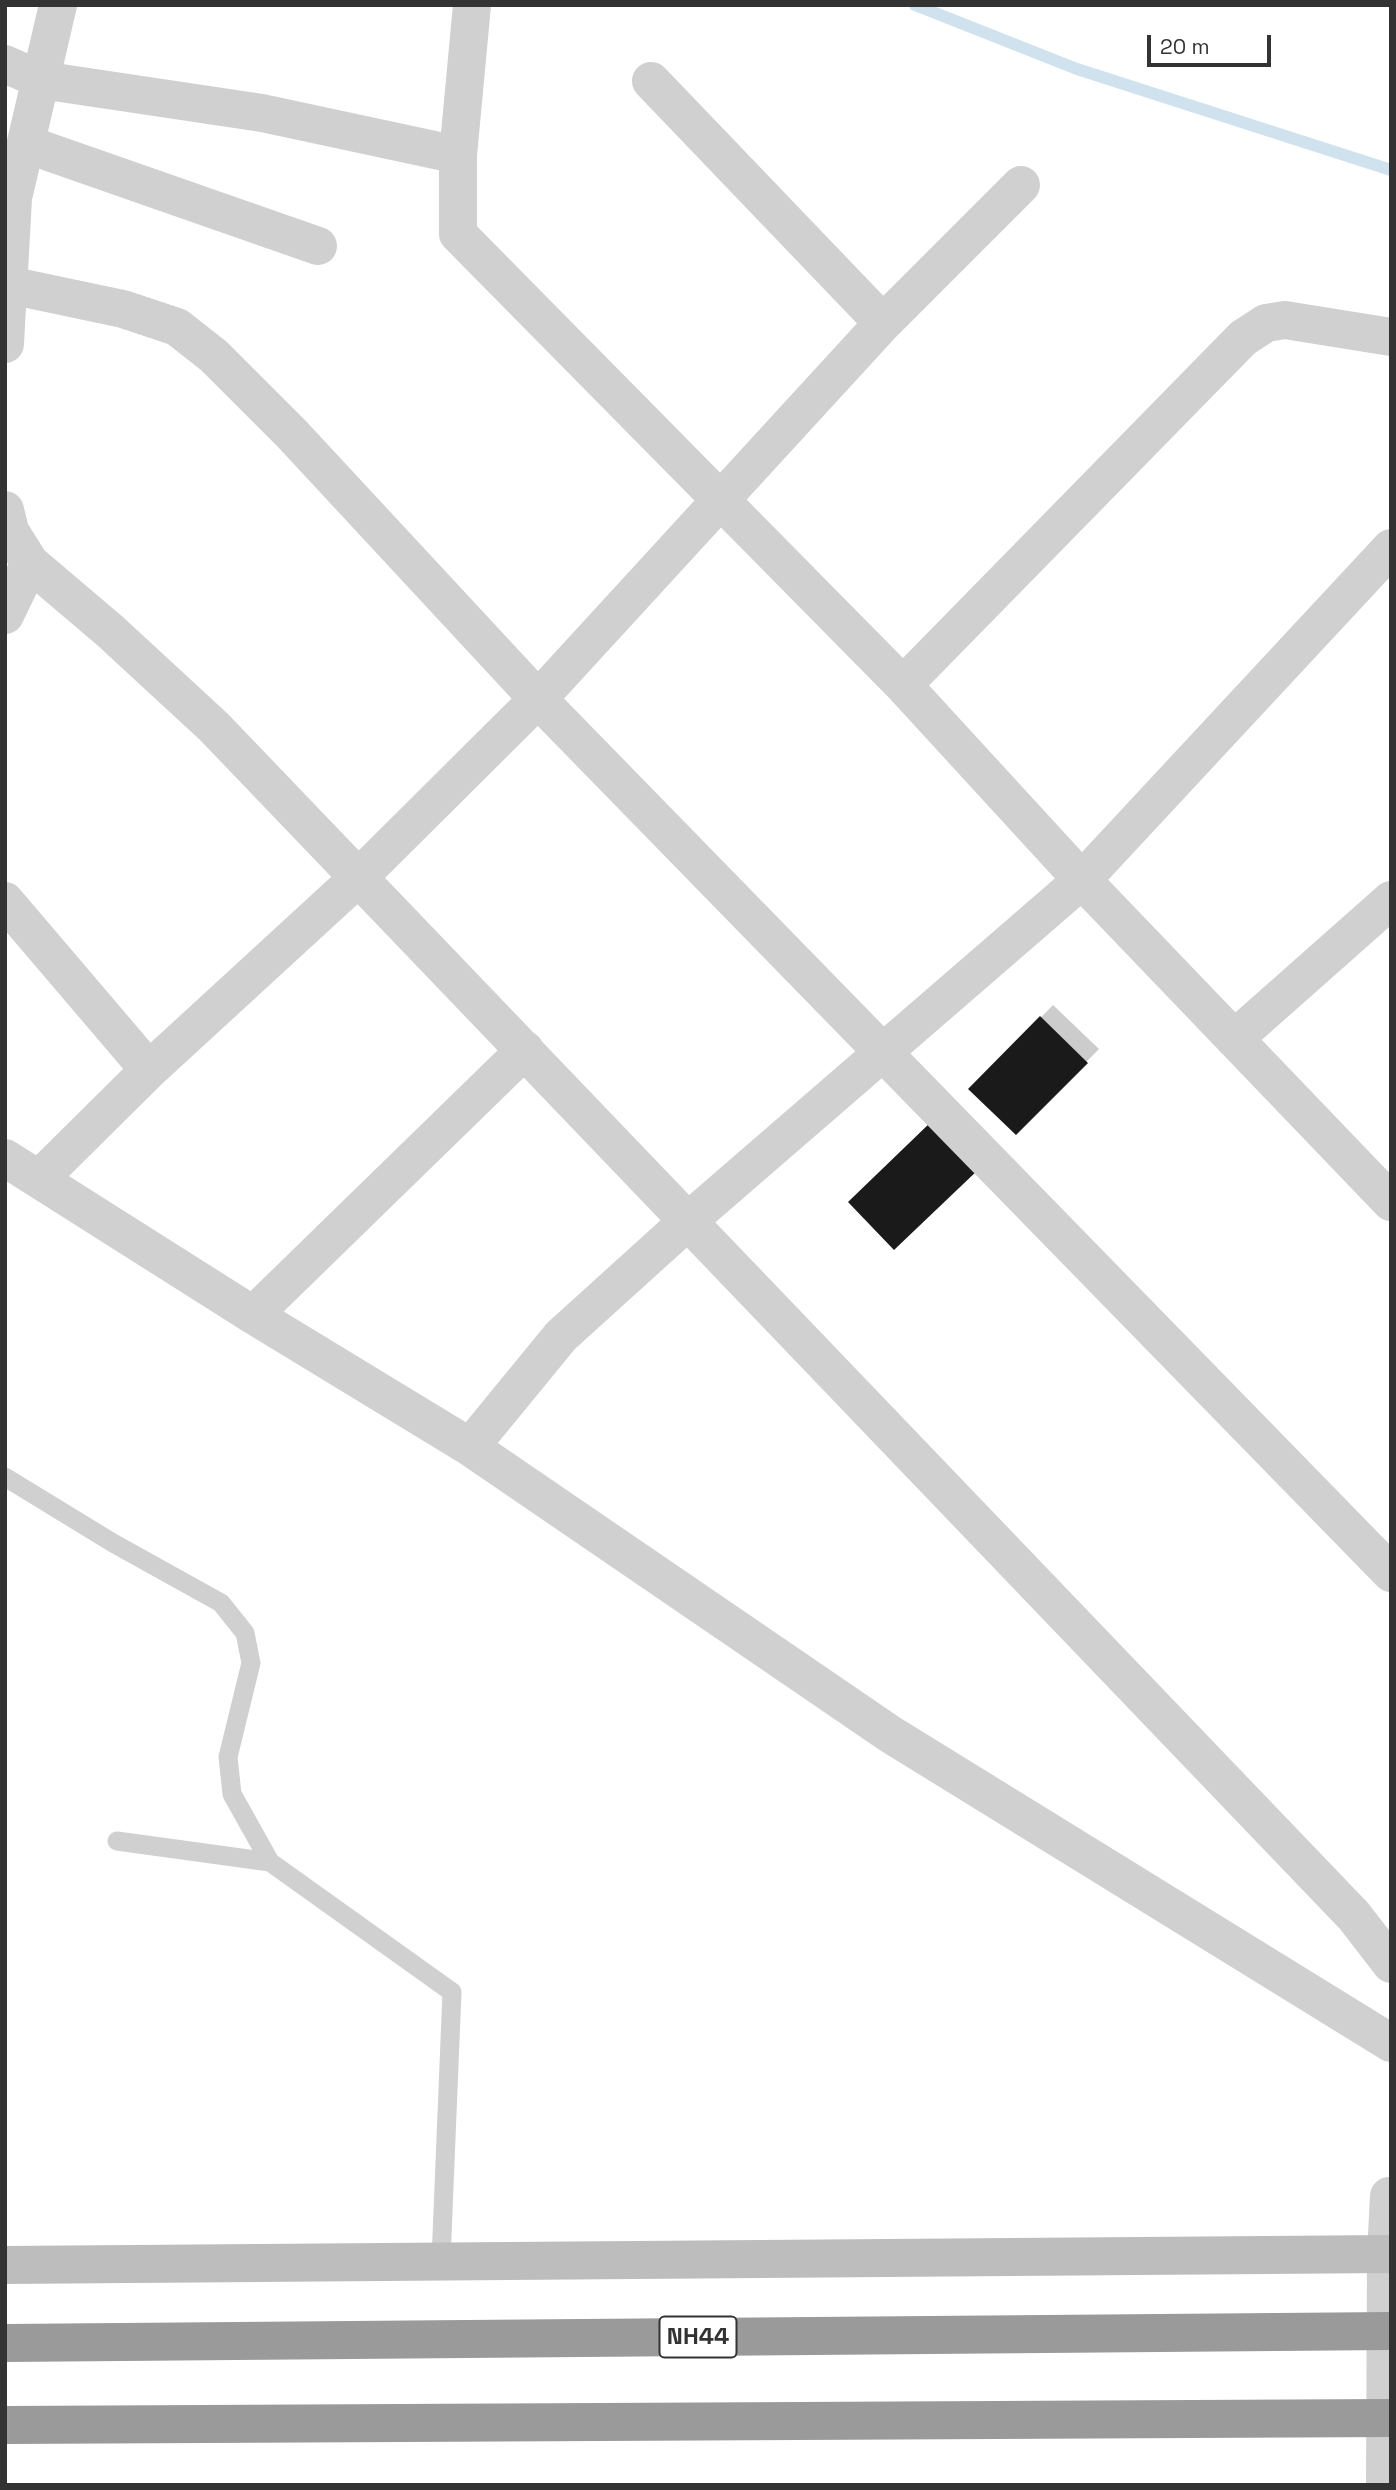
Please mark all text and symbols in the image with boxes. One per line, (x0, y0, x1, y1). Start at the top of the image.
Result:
scale bar (1151, 21, 1275, 65)
text: 20 m (1160, 33, 1210, 60)
road number: NH44 (660, 2316, 736, 2358)

